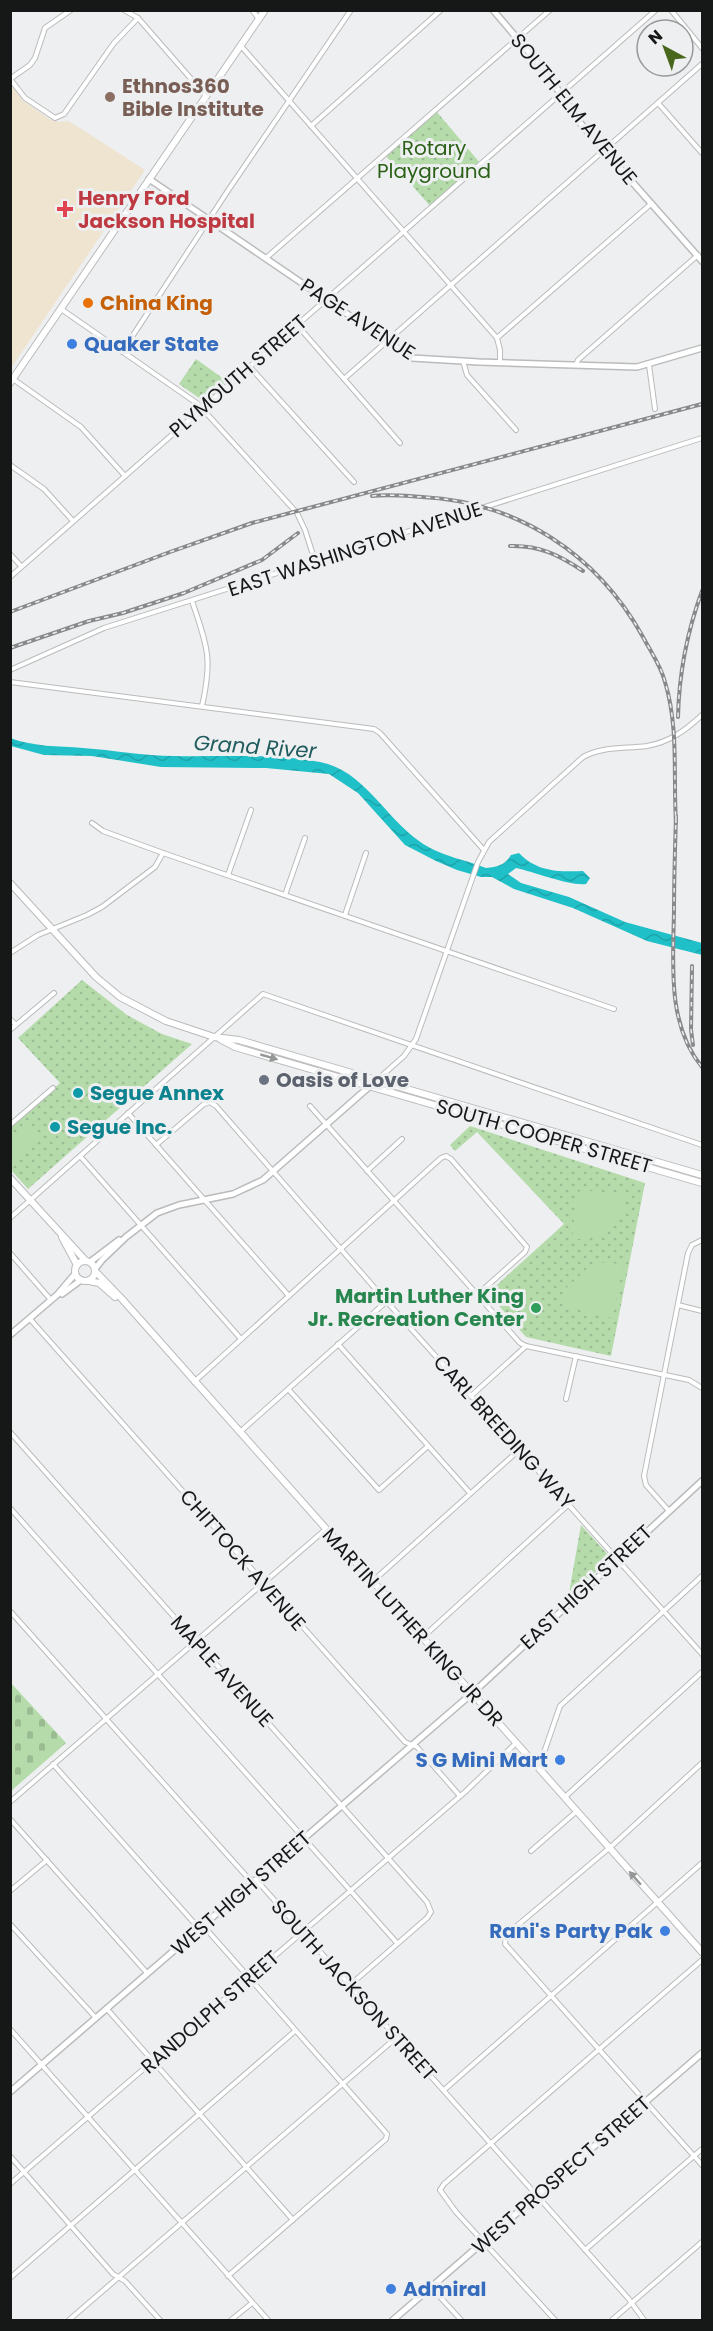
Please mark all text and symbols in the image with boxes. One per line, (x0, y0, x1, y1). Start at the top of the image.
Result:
north arrow (635, 18, 695, 78)
text: N (643, 24, 668, 50)
street label: SOUTH ELM AVENUE (504, 27, 644, 191)
place label: Ethnos360 Bible Institute (122, 72, 264, 123)
marker: Ethnos360 Bible Institute (103, 90, 117, 104)
park label: Rotary Playground (377, 134, 491, 185)
place label: Henry Ford Jackson Hospital (78, 184, 255, 235)
marker: Henry Ford Jackson Hospital (56, 200, 74, 218)
street label: PAGE AVENUE (295, 271, 421, 367)
place label: China King (100, 289, 213, 317)
marker: China King (81, 296, 95, 310)
street label: PLYMOUTH STREET (163, 308, 313, 444)
place label: Quaker State (84, 330, 219, 358)
marker: Quaker State (65, 337, 79, 351)
street label: EAST WASHINGTON AVENUE (224, 495, 486, 603)
water label: Grand River (193, 728, 318, 765)
one-way arrow (260, 1053, 278, 1062)
place label: Oasis of Love (276, 1066, 409, 1094)
marker: Oasis of Love (257, 1073, 271, 1087)
place label: Segue Annex (90, 1079, 224, 1107)
marker: Segue Annex (71, 1086, 85, 1100)
street label: SOUTH COOPER STREET (433, 1092, 655, 1180)
place label: Segue Inc. (67, 1113, 172, 1141)
marker: Segue Inc. (48, 1120, 62, 1134)
place label: Martin Luther King Jr. Recreation Center (308, 1282, 524, 1333)
marker: Martin Luther King Jr. Recreation Center (529, 1301, 543, 1315)
street label: CARL BREEDING WAY (427, 1349, 581, 1515)
street label: CHITTOCK AVENUE (174, 1483, 312, 1637)
street label: EAST HIGH STREET (514, 1518, 658, 1656)
street label: MARTIN LUTHER KING JR DR (316, 1521, 510, 1733)
street label: MAPLE AVENUE (164, 1609, 280, 1733)
place label: S G Mini Mart (415, 1746, 548, 1774)
marker: S G Mini Mart (553, 1753, 567, 1767)
street label: WEST HIGH STREET (165, 1824, 317, 1962)
one-way arrow (629, 1871, 642, 1886)
street label: SOUTH JACKSON STREET (265, 1893, 443, 2087)
place label: Rani's Party Pak (489, 1917, 654, 1945)
marker: Rani's Party Pak (658, 1924, 672, 1938)
street label: RANDOLPH STREET (135, 1944, 285, 2080)
street label: WEST PROSPECT STREET (466, 2089, 656, 2260)
place label: Admiral (403, 2275, 486, 2303)
marker: Admiral (384, 2282, 398, 2296)

